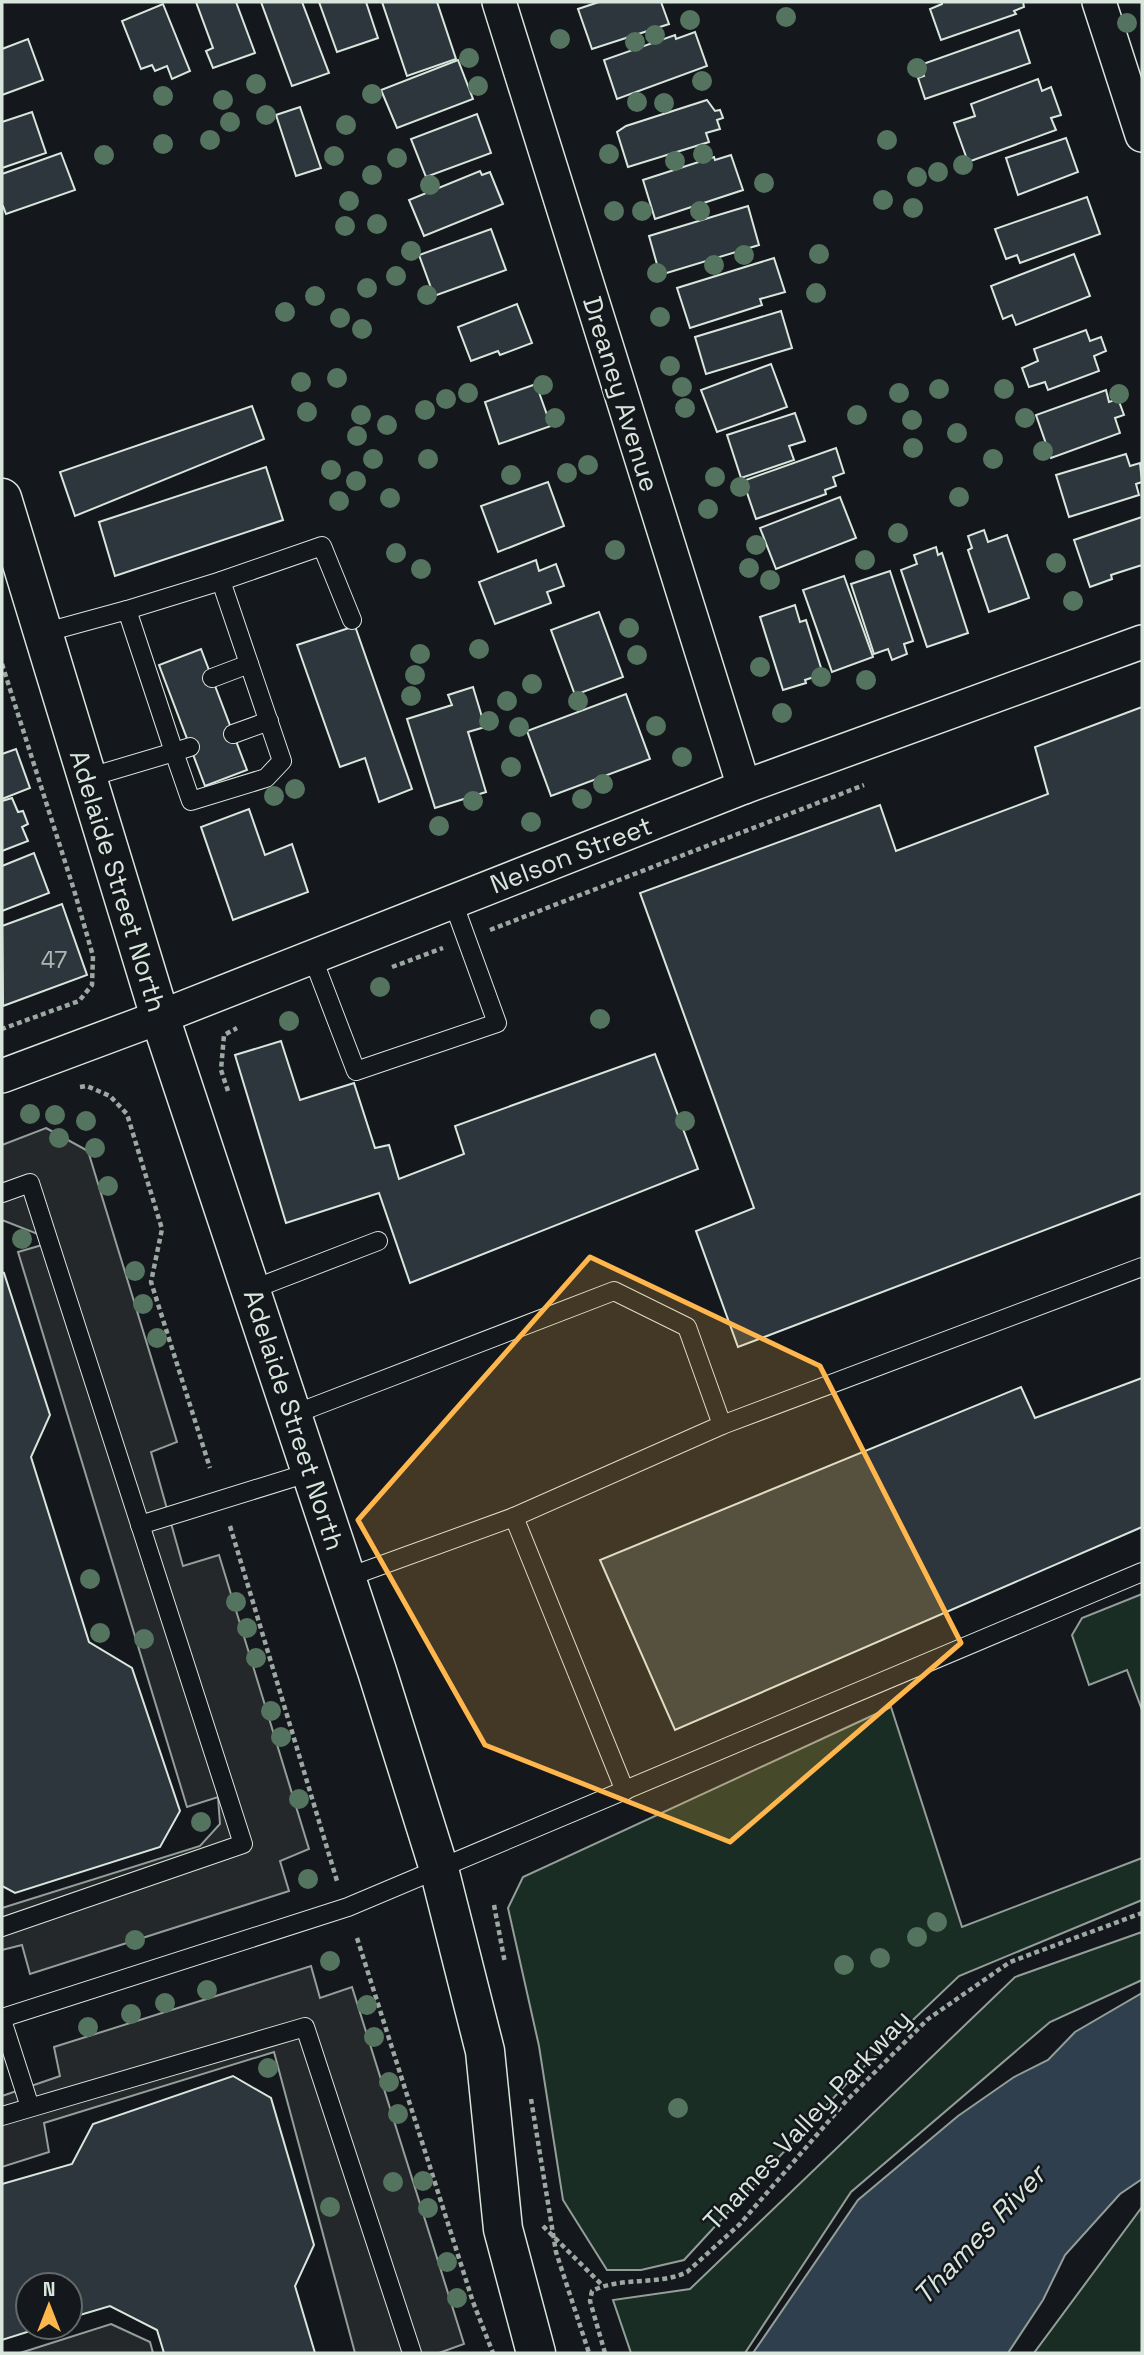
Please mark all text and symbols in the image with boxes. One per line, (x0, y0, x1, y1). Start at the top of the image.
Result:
street label: Dreaney Avenue (575, 292, 667, 496)
street label: Adelaide Street North (62, 746, 174, 1016)
street label: Nelson Street (485, 809, 657, 901)
house number: 47 (41, 945, 67, 975)
street label: Adelaide Street North (236, 1285, 352, 1555)
street label: Thames Valley Parkway (696, 2002, 918, 2238)
water label: Thames River (905, 2155, 1055, 2313)
north arrow (14, 2271, 84, 2341)
text: N (43, 2277, 55, 2302)

